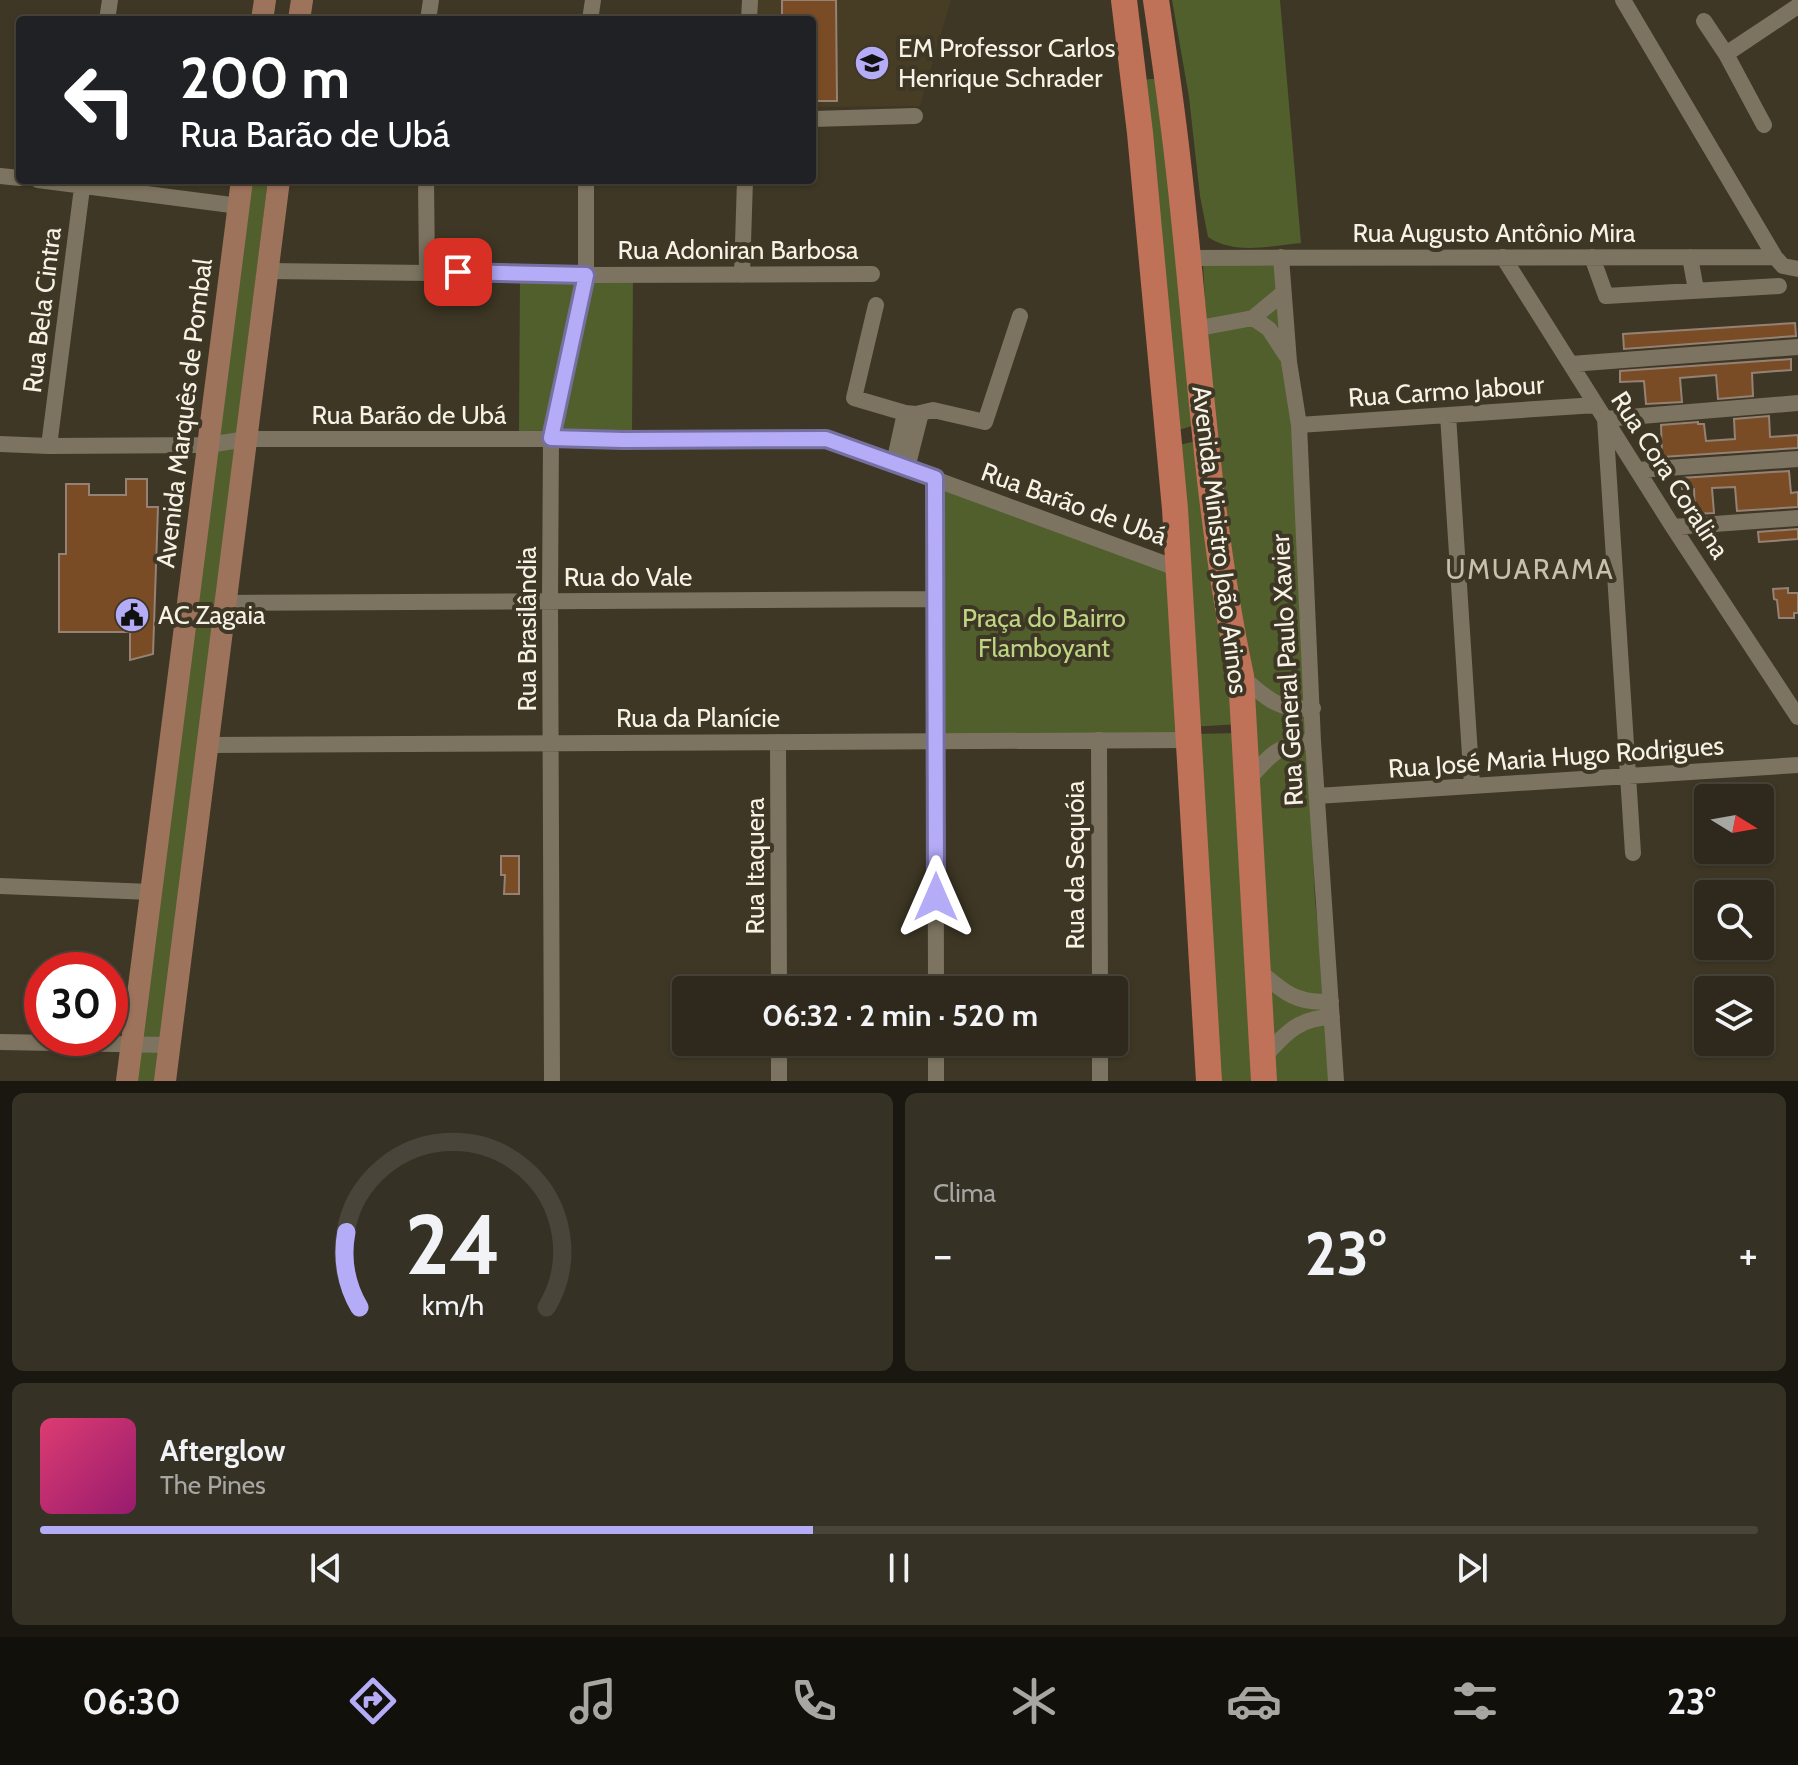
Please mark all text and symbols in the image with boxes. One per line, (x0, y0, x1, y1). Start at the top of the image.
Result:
place label: EM Professor Carlos Henrique Schrader (898, 32, 1116, 94)
text: 200 m (180, 44, 350, 112)
school or university icon: EM Professor Carlos Henrique Schrader (853, 44, 891, 82)
icon: left (48, 48, 152, 152)
text: Rua Barão de Ubá (180, 112, 450, 156)
street label: Rua Augusto Antônio Mira (1352, 217, 1636, 249)
street label: Rua Bela Cintra (16, 225, 68, 395)
street label: Rua Adoniran Barbosa (618, 234, 859, 266)
pin (424, 238, 492, 306)
icon: arrive (436, 250, 480, 294)
street label: Avenida Marquês de Pombal (149, 257, 219, 569)
street label: Rua Carmo Jabour (1347, 368, 1546, 414)
street label: Avenida Ministro João Arinos (1185, 384, 1255, 696)
street label: Rua Cora Coralina (1604, 385, 1736, 565)
street label: Rua Barão de Ubá (311, 399, 507, 431)
street label: Rua Barão de Ubá (977, 456, 1172, 553)
street label: Rua General Paulo Xavier (1264, 532, 1310, 807)
street label: Rua Brasilândia (511, 546, 543, 712)
district label: UMUARAMA (1445, 552, 1615, 586)
street label: Rua do Vale (564, 561, 692, 593)
public building icon: AC Zagaia (113, 596, 151, 634)
place label: AC Zagaia (158, 599, 266, 631)
park label: Praça do Bairro Flamboyant (962, 602, 1126, 664)
street label: Rua da Planície (616, 702, 780, 734)
street label: Rua José Maria Hugo Rodrigues (1387, 729, 1725, 785)
street label: Rua da Sequóia (1059, 780, 1091, 949)
north arrow (1694, 784, 1774, 864)
map controls (1694, 784, 1774, 1056)
street label: Rua Itaquera (739, 797, 771, 934)
position arrow (894, 855, 978, 939)
button: search (1694, 880, 1774, 960)
speed limit sign: 30 (24, 952, 128, 1056)
button: layers (1694, 976, 1774, 1056)
text: 06:32 · 2 min · 520 m (762, 997, 1038, 1034)
text: Clima (933, 1177, 996, 1209)
text: 24 (405, 1194, 500, 1295)
text: 23° (1305, 1217, 1386, 1290)
text: − (933, 1228, 952, 1281)
text: + (1739, 1228, 1758, 1281)
text: km/h (421, 1287, 484, 1322)
text: Afterglow (160, 1432, 286, 1469)
text: The Pines (160, 1469, 266, 1501)
icon: previous (304, 1546, 348, 1590)
icon: pause (877, 1546, 921, 1590)
icon: next (1450, 1546, 1494, 1590)
icon: directions (345, 1673, 401, 1729)
icon: music (565, 1673, 621, 1729)
icon: phone (786, 1673, 842, 1729)
icon: climate (1006, 1673, 1062, 1729)
icon: car (1226, 1673, 1282, 1729)
icon: filters (1447, 1673, 1503, 1729)
text: 06:30 (82, 1679, 181, 1723)
text: 23° (1667, 1679, 1716, 1723)

